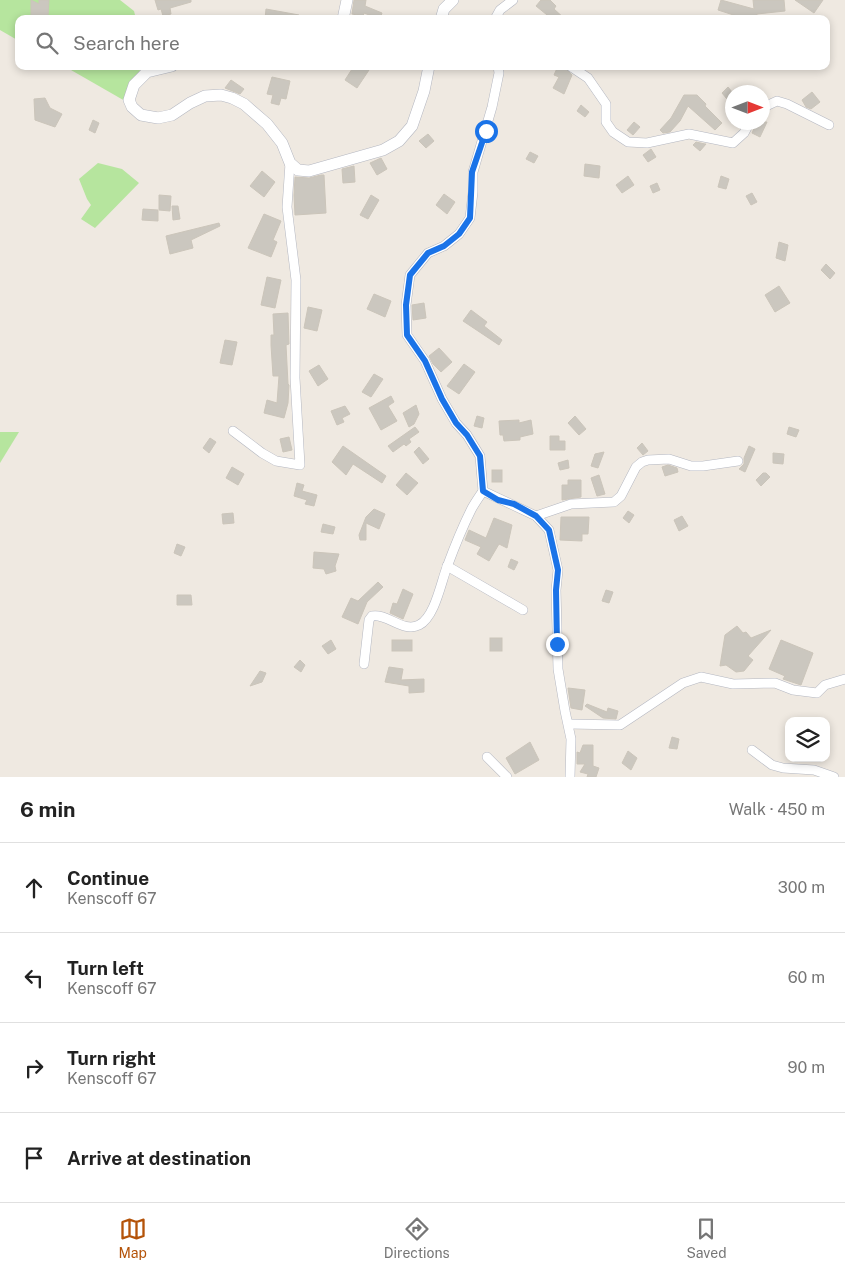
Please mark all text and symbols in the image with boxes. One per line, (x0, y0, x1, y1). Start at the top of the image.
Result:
search box (15, 15, 830, 70)
icon: search (33, 29, 61, 57)
text: Search here (73, 32, 180, 54)
north arrow (725, 85, 770, 130)
route start (475, 120, 498, 143)
route end (546, 633, 569, 656)
map controls (785, 717, 830, 762)
button: layers (785, 717, 830, 762)
text: 6 min (20, 797, 76, 822)
text: Walk · 450 m (729, 800, 825, 819)
text: Continue (67, 867, 149, 889)
icon: ahead (20, 874, 48, 902)
text: 300 m (778, 878, 825, 897)
text: Kenscoff 67 (67, 889, 157, 908)
text: Turn left (67, 957, 144, 979)
icon: left (20, 964, 48, 992)
text: 60 m (788, 968, 825, 987)
text: Kenscoff 67 (67, 979, 157, 998)
text: Turn right (67, 1047, 156, 1069)
icon: right (20, 1054, 48, 1082)
text: 90 m (788, 1058, 825, 1077)
text: Kenscoff 67 (67, 1069, 157, 1088)
icon: arrive (20, 1144, 48, 1172)
text: Arrive at destination (67, 1147, 251, 1169)
tab: Map (118, 1215, 147, 1261)
tab: Directions (384, 1215, 450, 1261)
tab: Saved (686, 1215, 727, 1261)

